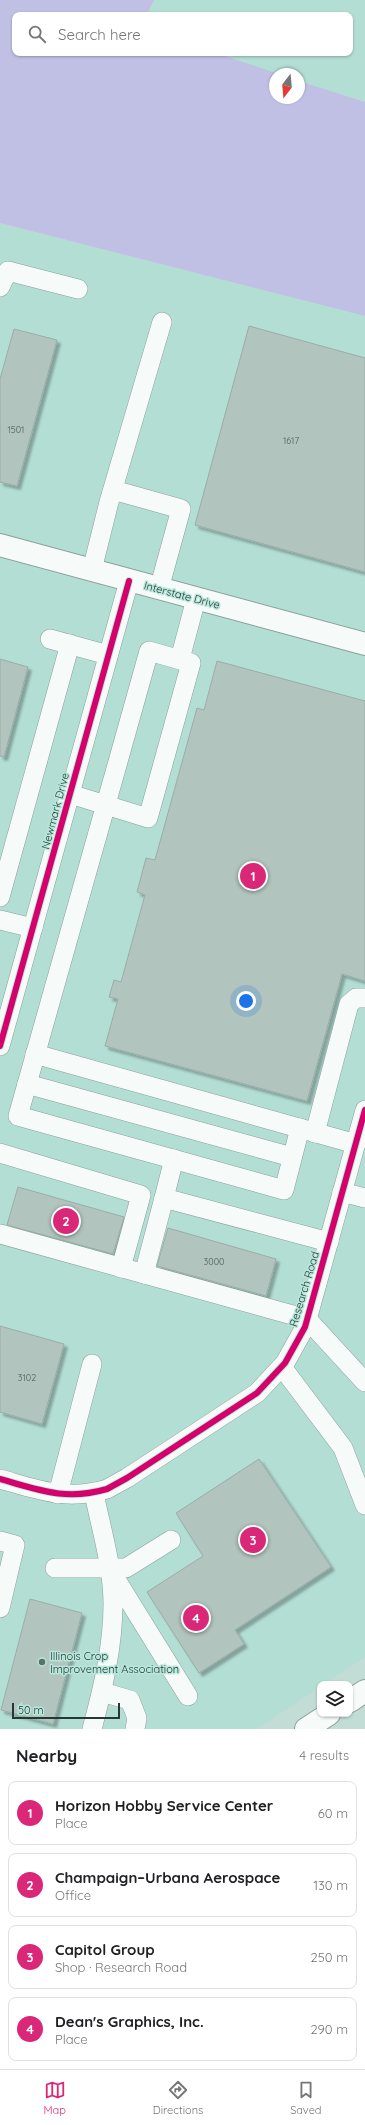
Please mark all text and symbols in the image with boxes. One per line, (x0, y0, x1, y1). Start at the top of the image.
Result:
search box (12, 12, 353, 56)
icon: search (26, 23, 48, 45)
text: Search here (58, 25, 141, 44)
north arrow (269, 68, 305, 104)
house number: 1501 (8, 424, 24, 435)
house number: 1617 (283, 435, 299, 446)
street label: Interstate Drive (142, 578, 222, 612)
street label: Newmark Drive (38, 771, 72, 851)
pin: 1 (240, 861, 266, 891)
your location (236, 991, 256, 1011)
pin: 2 (53, 1206, 79, 1236)
street label: Research Road (286, 1250, 322, 1328)
house number: 3000 (204, 1256, 224, 1267)
house number: 3102 (18, 1372, 36, 1383)
pin: 3 (240, 1525, 266, 1555)
pin: 4 (183, 1603, 209, 1633)
place label: Illinois Crop Improvement Association (50, 1649, 179, 1676)
marker: Illinois Crop Improvement Association (37, 1657, 47, 1667)
map controls (317, 1681, 353, 1717)
button: layers (317, 1681, 353, 1717)
scale bar (12, 1701, 120, 1720)
text: 50 m (18, 1703, 44, 1717)
text: Nearby (16, 1745, 77, 1766)
text: 4 results (299, 1747, 349, 1763)
text: Horizon Hobby Service Center (55, 1796, 273, 1815)
text: 1 (27, 1805, 33, 1821)
text: 60 m (318, 1805, 348, 1821)
text: Place (55, 1815, 88, 1831)
text: Champaign–Urbana Aerospace (55, 1868, 280, 1887)
text: 2 (26, 1877, 34, 1893)
text: 130 m (313, 1877, 348, 1893)
text: Office (55, 1887, 91, 1903)
text: Capitol Group (55, 1940, 155, 1959)
text: 3 (27, 1949, 33, 1965)
text: 250 m (311, 1949, 348, 1965)
text: Shop · Research Road (55, 1959, 187, 1975)
text: Dean's Graphics, Inc. (55, 2012, 204, 2031)
text: 4 (26, 2021, 34, 2037)
text: 290 m (310, 2021, 348, 2037)
text: Place (55, 2031, 88, 2047)
tab: Map (43, 2079, 66, 2117)
tab: Directions (153, 2079, 203, 2117)
tab: Saved (290, 2079, 322, 2117)

